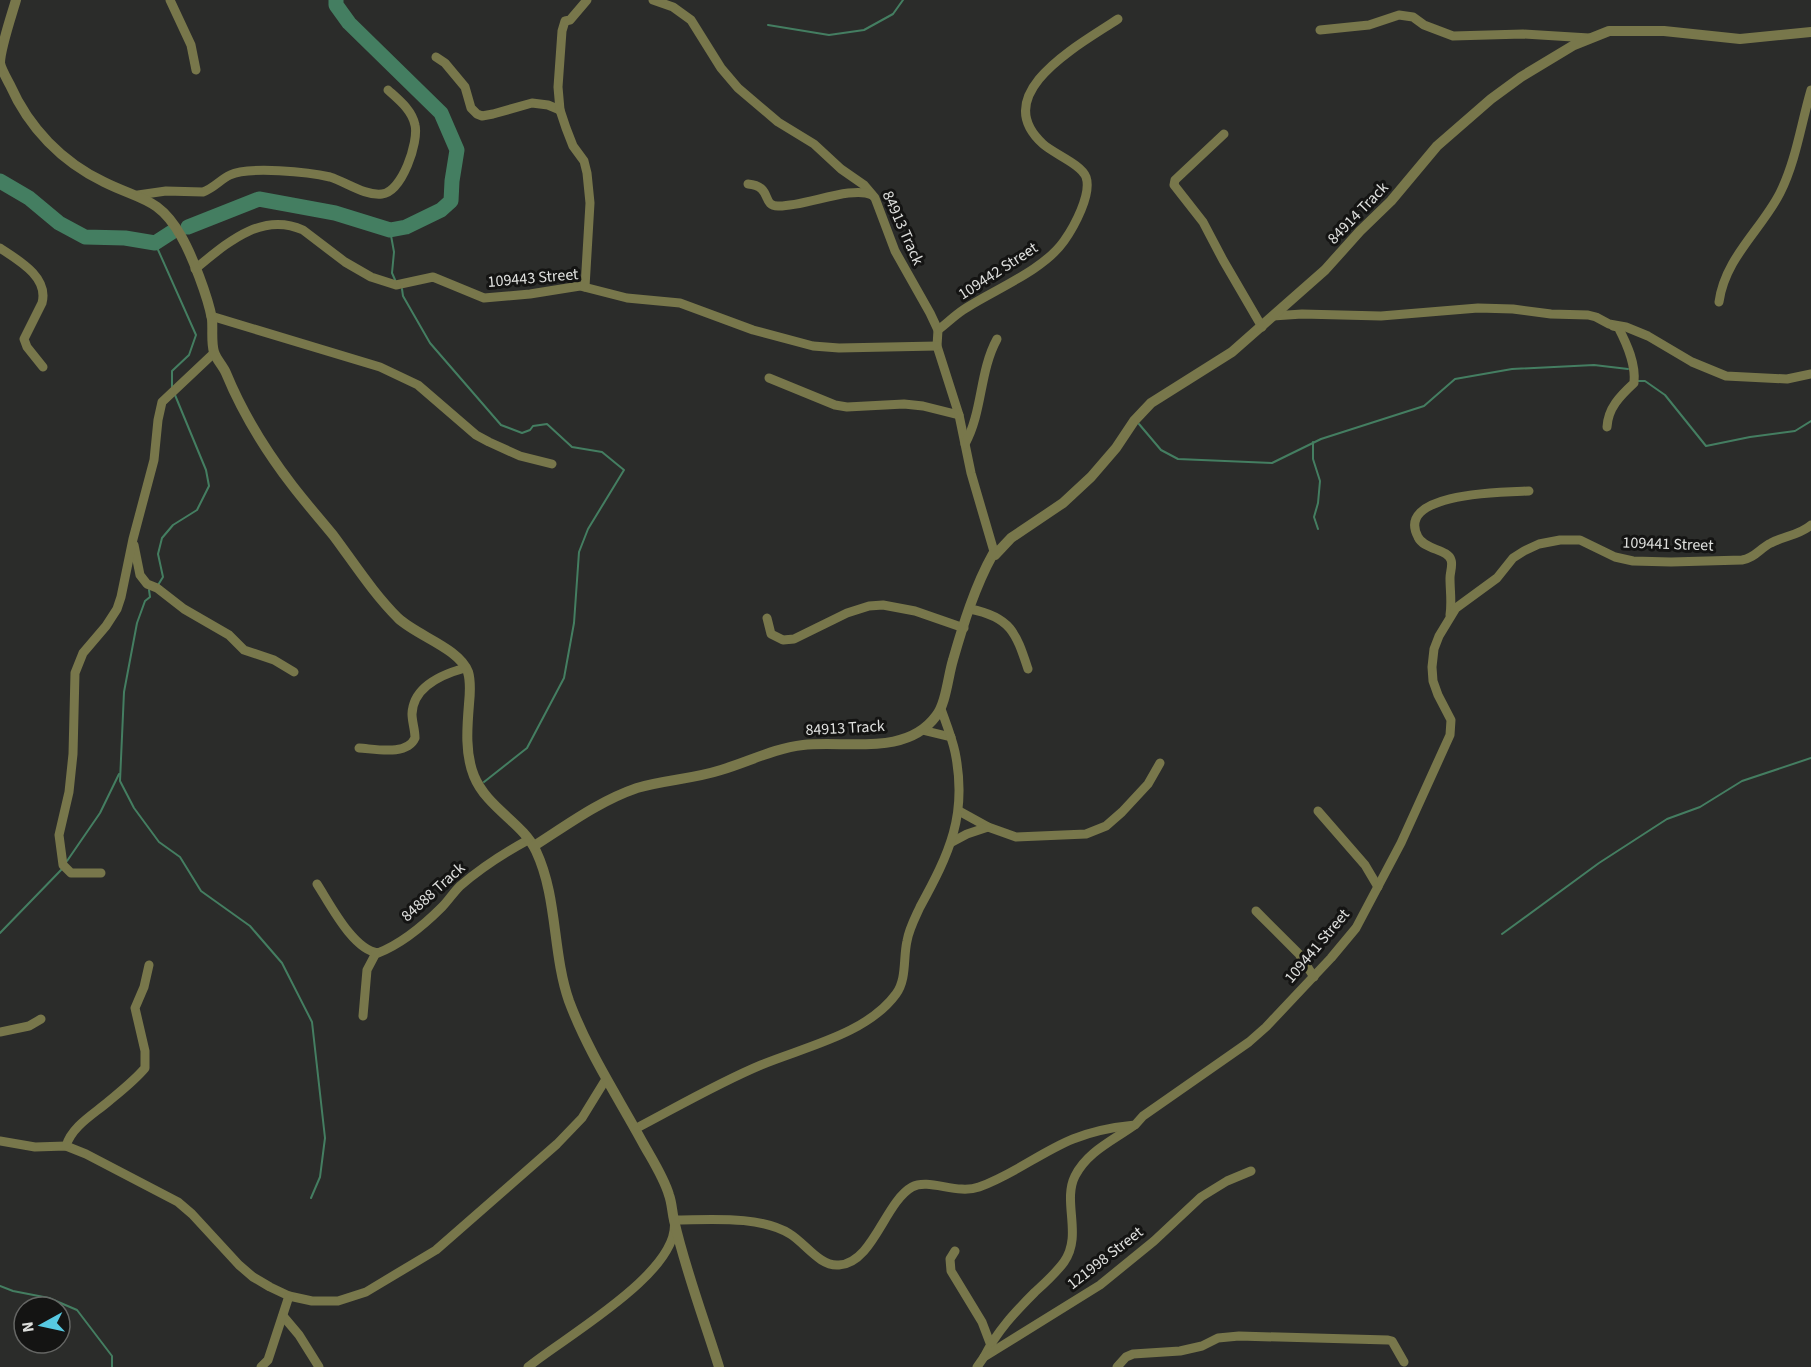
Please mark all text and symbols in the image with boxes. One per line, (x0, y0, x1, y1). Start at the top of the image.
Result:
street label: 84914 Track (1323, 177, 1393, 249)
street label: 84913 Track (877, 187, 929, 269)
street label: 109442 Street (954, 237, 1043, 305)
street label: 109443 Street (487, 263, 580, 293)
street label: 109441 Street (1622, 531, 1714, 557)
street label: 84913 Track (805, 715, 885, 741)
street label: 84888 Track (396, 857, 470, 927)
street label: 109441 Street (1279, 904, 1355, 988)
street label: 121998 Street (1062, 1221, 1148, 1295)
north arrow (12, 1295, 72, 1355)
text: N (17, 1320, 40, 1334)

